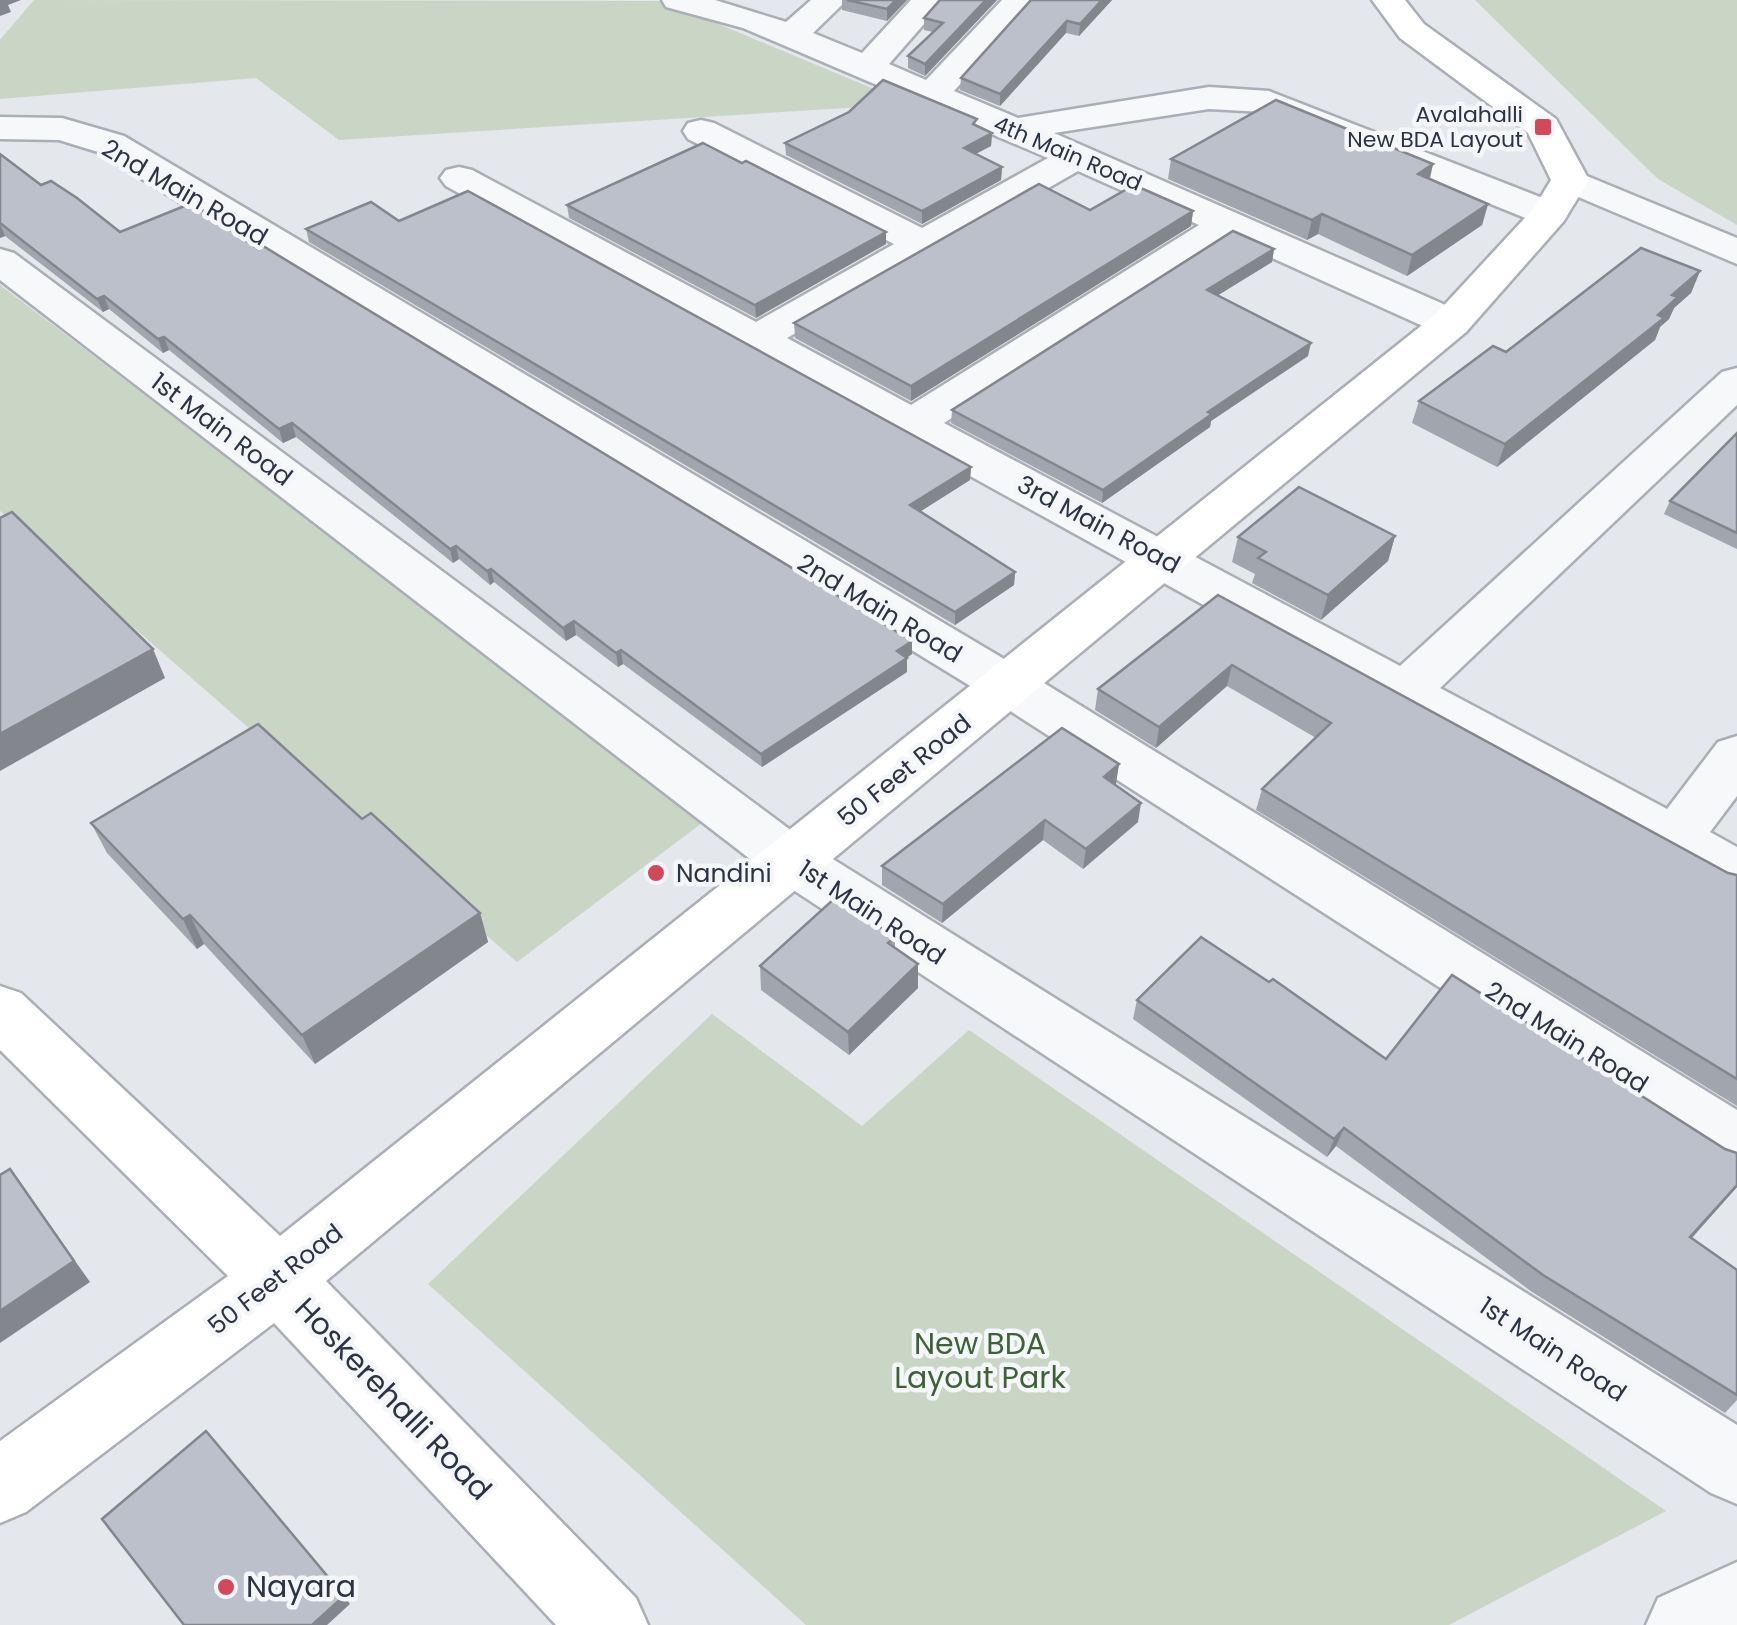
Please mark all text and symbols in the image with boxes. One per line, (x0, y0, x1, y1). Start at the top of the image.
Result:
place label: Avalahalli New BDA Layout (1347, 99, 1523, 155)
street label: 4th Main Road (989, 108, 1147, 199)
marker: Avalahalli New BDA Layout (1532, 116, 1554, 138)
street label: 2nd Main Road (95, 131, 274, 254)
street label: 1st Main Road (144, 365, 300, 494)
street label: 3rd Main Road (1011, 467, 1186, 582)
street label: 2nd Main Road (791, 545, 969, 671)
street label: 50 Feet Road (830, 706, 978, 835)
street label: 1st Main Road (791, 852, 952, 973)
place label: Nandini (676, 856, 772, 891)
marker: Nandini (645, 862, 667, 884)
street label: 2nd Main Road (1479, 973, 1655, 1102)
street label: 50 Feet Road (201, 1216, 350, 1343)
street label: Hoskerehalli Road (285, 1288, 502, 1510)
street label: 1st Main Road (1472, 1289, 1633, 1410)
park label: New BDA Layout Park (894, 1322, 1066, 1399)
place label: Nayara (246, 1565, 356, 1608)
marker: Nayara (215, 1576, 237, 1598)

